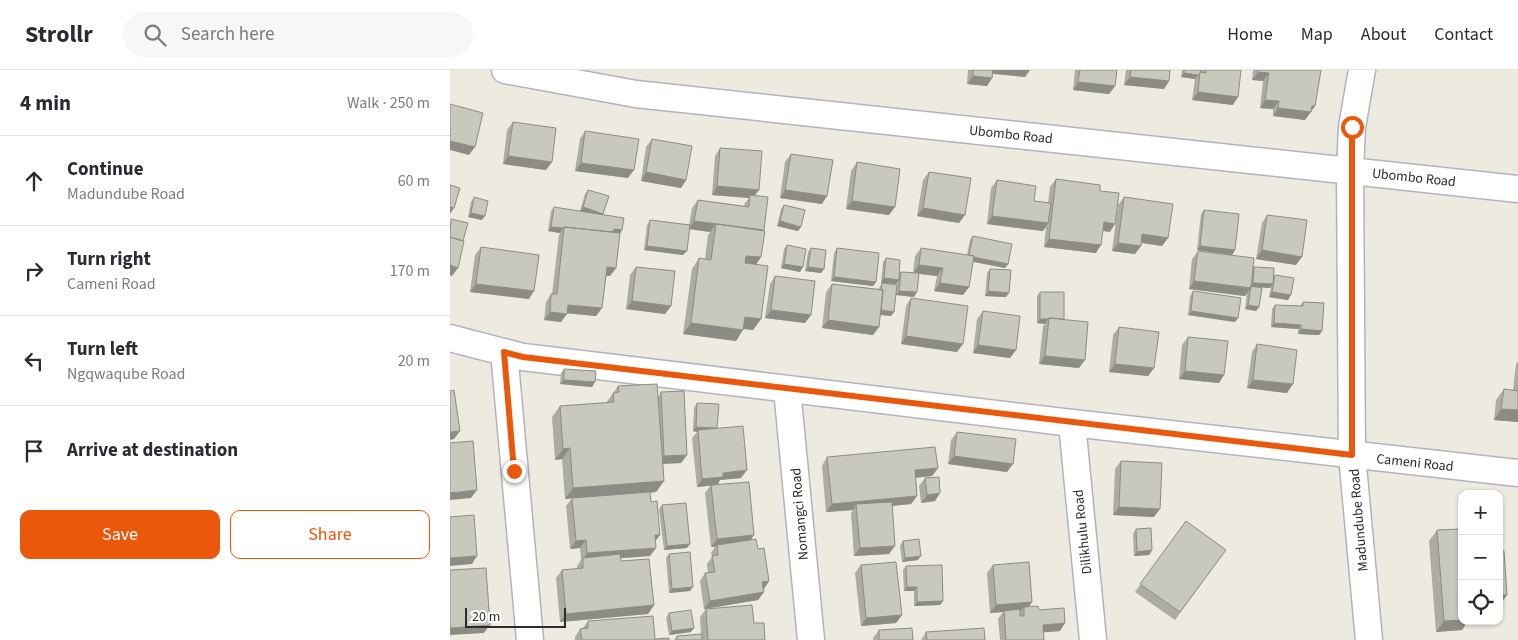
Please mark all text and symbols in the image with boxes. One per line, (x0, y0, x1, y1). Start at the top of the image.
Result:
search box (123, 12, 473, 57)
text: Strollr (25, 17, 93, 52)
icon: search (141, 21, 169, 49)
text: Search here (181, 21, 274, 48)
text: Home (1227, 22, 1273, 47)
text: Map (1301, 22, 1333, 47)
text: About (1361, 22, 1406, 47)
text: Contact (1434, 22, 1493, 47)
text: 4 min (20, 88, 71, 118)
text: Walk · 250 m (347, 92, 430, 114)
route start (1341, 116, 1364, 139)
street label: Ubombo Road (968, 121, 1054, 149)
text: Continue (67, 156, 144, 183)
street label: Ubombo Road (1371, 164, 1457, 192)
icon: ahead (20, 167, 48, 195)
text: 60 m (398, 170, 430, 192)
text: Madundube Road (67, 183, 185, 205)
text: Turn right (67, 246, 151, 273)
icon: right (20, 257, 48, 285)
text: 170 m (390, 260, 430, 282)
text: Cameni Road (67, 273, 156, 295)
text: Turn left (67, 336, 138, 363)
icon: left (20, 347, 48, 375)
text: 20 m (398, 350, 430, 372)
text: Ngqwaqube Road (67, 363, 185, 385)
icon: arrive (20, 437, 48, 465)
text: Arrive at destination (67, 437, 238, 464)
street label: Cameni Road (1375, 449, 1455, 477)
route end (503, 460, 526, 483)
street label: Nomangci Road (786, 467, 814, 561)
street label: Madundube Road (1345, 468, 1373, 572)
street label: Dilikhulu Road (1069, 488, 1097, 575)
map controls (1458, 490, 1503, 625)
button: + (1458, 490, 1503, 535)
button: Save (20, 510, 220, 559)
button: Share (230, 510, 430, 559)
button: − (1458, 535, 1503, 580)
button: locate (1458, 580, 1503, 625)
scale bar (465, 605, 566, 628)
text: 20 m (472, 607, 500, 627)

